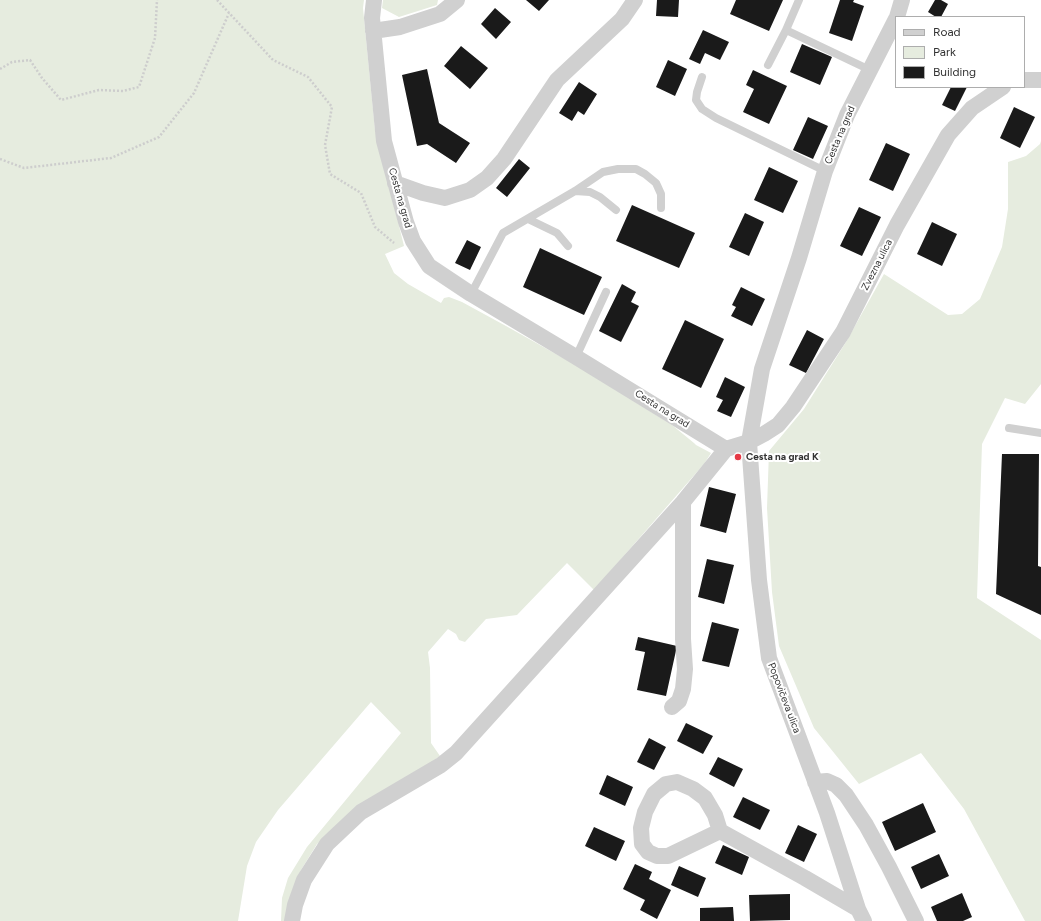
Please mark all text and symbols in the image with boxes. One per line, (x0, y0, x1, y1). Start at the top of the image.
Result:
legend (895, 16, 1025, 88)
text: Road (933, 25, 961, 39)
text: Park (933, 45, 956, 59)
text: Building (933, 65, 976, 79)
street label: Cesta na grad (822, 104, 858, 166)
street label: Cesta na grad (386, 167, 414, 229)
street label: Zvezna ulica (859, 237, 895, 293)
street label: Cesta na grad (633, 387, 691, 431)
place label: Cesta na grad K (746, 451, 819, 463)
marker: Cesta na grad K (733, 452, 743, 462)
street label: Popovičeva ulica (765, 661, 803, 735)

